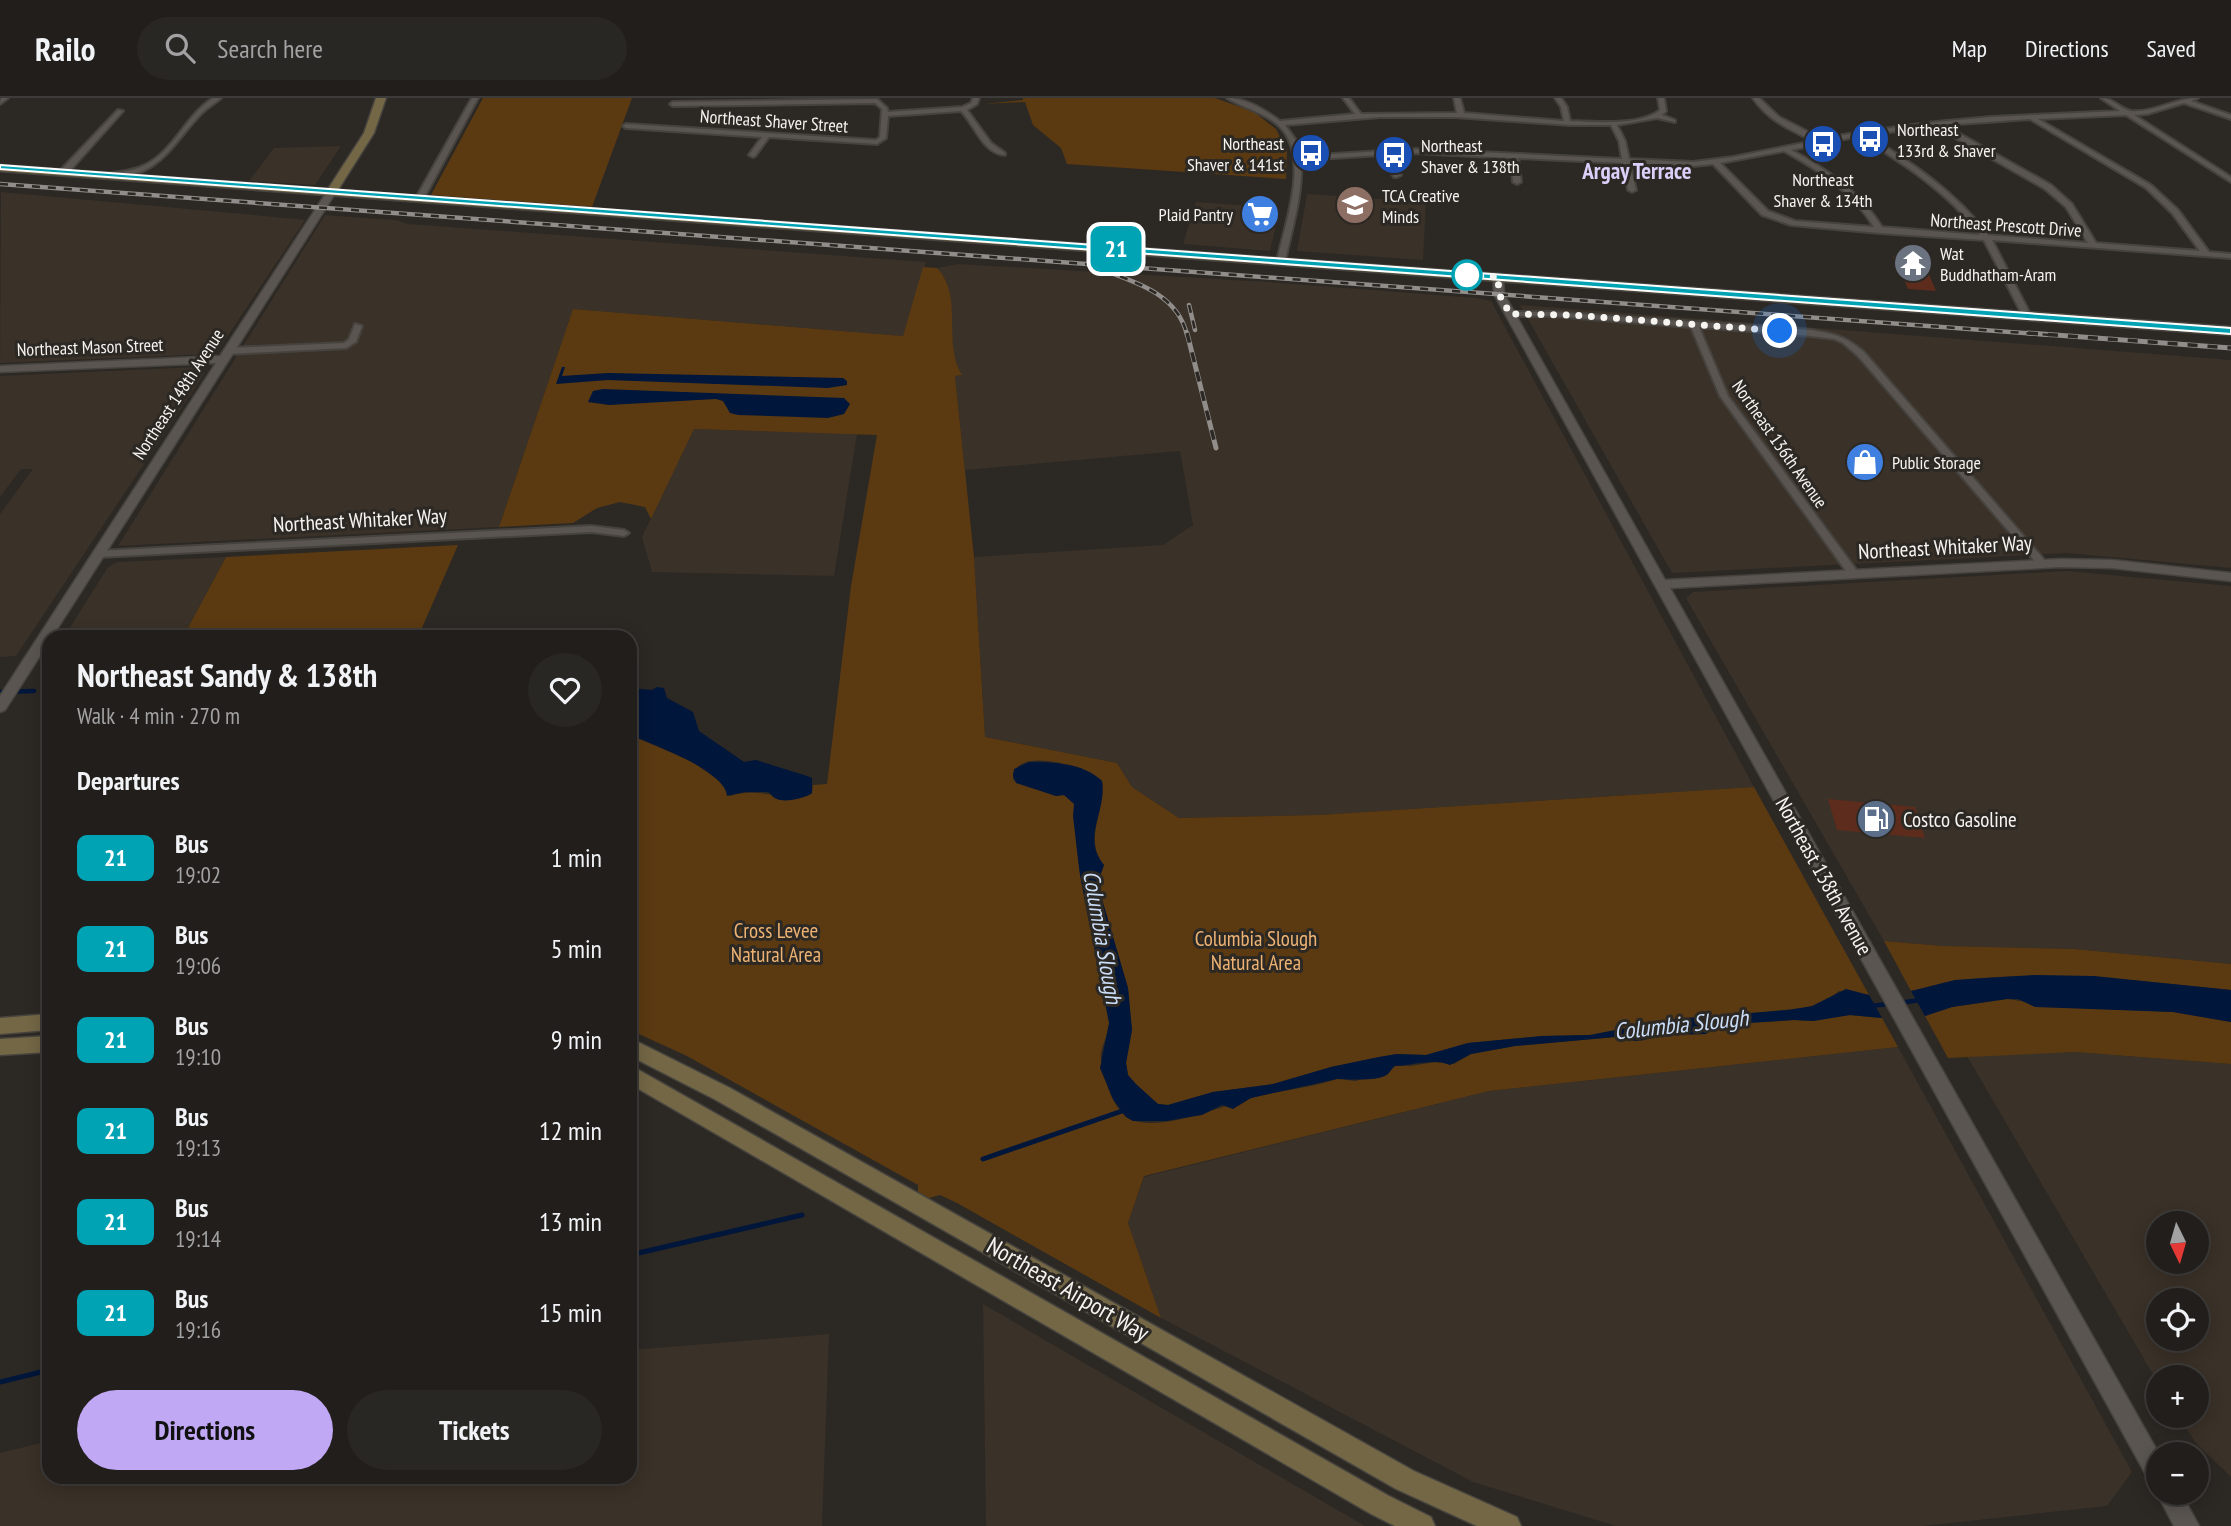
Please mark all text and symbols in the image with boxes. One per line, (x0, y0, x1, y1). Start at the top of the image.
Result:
search box (137, 17, 627, 80)
text: Railo (35, 27, 95, 70)
icon: search (161, 29, 199, 67)
text: Search here (217, 32, 323, 65)
text: Map (1952, 33, 1987, 64)
text: Directions (2025, 33, 2109, 64)
text: Saved (2147, 33, 2196, 64)
street label: Northeast Shaver Street (699, 104, 849, 138)
bus stop icon: Northeast 133rd & Shaver (1849, 118, 1891, 160)
place label: Northeast 133rd & Shaver (1897, 118, 1996, 162)
bus stop icon: Northeast Shaver & 134th (1802, 123, 1844, 165)
place label: Northeast Shaver & 141st (1187, 132, 1284, 176)
bus stop icon: Northeast Shaver & 141st (1290, 132, 1332, 174)
bus stop icon: Northeast Shaver & 138th (1373, 134, 1415, 176)
place label: Northeast Shaver & 138th (1421, 134, 1520, 178)
district label: Argay Terrace (1581, 156, 1692, 185)
place label: Northeast Shaver & 134th (1774, 168, 1872, 212)
school or university icon: TCA Creative Minds (1334, 184, 1376, 226)
place label: TCA Creative Minds (1382, 184, 1460, 228)
supermarket icon: Plaid Pantry (1239, 193, 1281, 235)
place label: Plaid Pantry (1159, 203, 1233, 226)
street label: Northeast Prescott Drive (1930, 208, 2082, 242)
line badge: 21 (1084, 226, 1148, 272)
text: 21 (1105, 233, 1127, 264)
temple icon: Wat Buddhatham-Aram (1892, 242, 1934, 284)
place label: Wat Buddhatham-Aram (1940, 242, 2056, 286)
unlabelled marker (1452, 260, 1482, 290)
your location (1762, 313, 1797, 348)
street label: Northeast 148th Avenue (127, 324, 229, 464)
street label: Northeast Mason Street (16, 333, 164, 361)
street label: Northeast 136th Avenue (1727, 375, 1833, 513)
shop icon: Public Storage (1844, 441, 1886, 483)
place label: Public Storage (1892, 451, 1981, 474)
street label: Northeast Whitaker Way (272, 502, 448, 538)
street label: Northeast Whitaker Way (1857, 529, 2033, 565)
text: Northeast Sandy & 138th (77, 653, 377, 696)
button: heart (528, 653, 602, 727)
text: Walk · 4 min · 270 m (77, 701, 240, 730)
text: Departures (77, 764, 180, 797)
street label: Northeast 138th Avenue (1769, 792, 1879, 960)
fuel station icon: Costco Gasoline (1855, 798, 1897, 840)
place label: Costco Gasoline (1903, 806, 2017, 833)
text: Bus (175, 827, 208, 860)
text: 1 min (551, 841, 602, 874)
text: 21 (104, 842, 127, 873)
text: 19:02 (175, 860, 221, 889)
water label: Columbia Slough (1077, 868, 1129, 1008)
park label: Cross Levee Natural Area (731, 917, 821, 968)
text: Bus (175, 918, 208, 951)
park label: Columbia Slough Natural Area (1195, 925, 1317, 976)
text: 5 min (551, 932, 602, 965)
text: 21 (104, 933, 127, 964)
text: 19:06 (175, 951, 221, 980)
water label: Columbia Slough (1613, 1002, 1751, 1045)
text: Bus (175, 1009, 208, 1042)
text: 9 min (551, 1023, 602, 1056)
text: 21 (104, 1024, 127, 1055)
text: 19:10 (175, 1042, 221, 1071)
text: Bus (175, 1100, 208, 1133)
text: 12 min (539, 1114, 602, 1147)
text: 21 (104, 1115, 127, 1146)
text: 19:13 (175, 1133, 221, 1162)
text: Bus (175, 1191, 208, 1224)
text: 13 min (539, 1205, 602, 1238)
text: 21 (104, 1206, 127, 1237)
north arrow (2146, 1211, 2208, 1274)
map controls (2146, 1211, 2209, 1505)
text: 19:14 (175, 1224, 221, 1253)
street label: Northeast Airport Way (981, 1230, 1155, 1348)
text: Bus (175, 1282, 208, 1315)
button: locate (2146, 1288, 2209, 1351)
text: 15 min (539, 1296, 602, 1329)
text: 21 (104, 1297, 127, 1328)
text: 19:16 (175, 1315, 221, 1344)
button: + (2146, 1365, 2209, 1428)
button: Directions (77, 1390, 333, 1470)
button: Tickets (347, 1390, 602, 1470)
button: − (2146, 1442, 2209, 1505)

